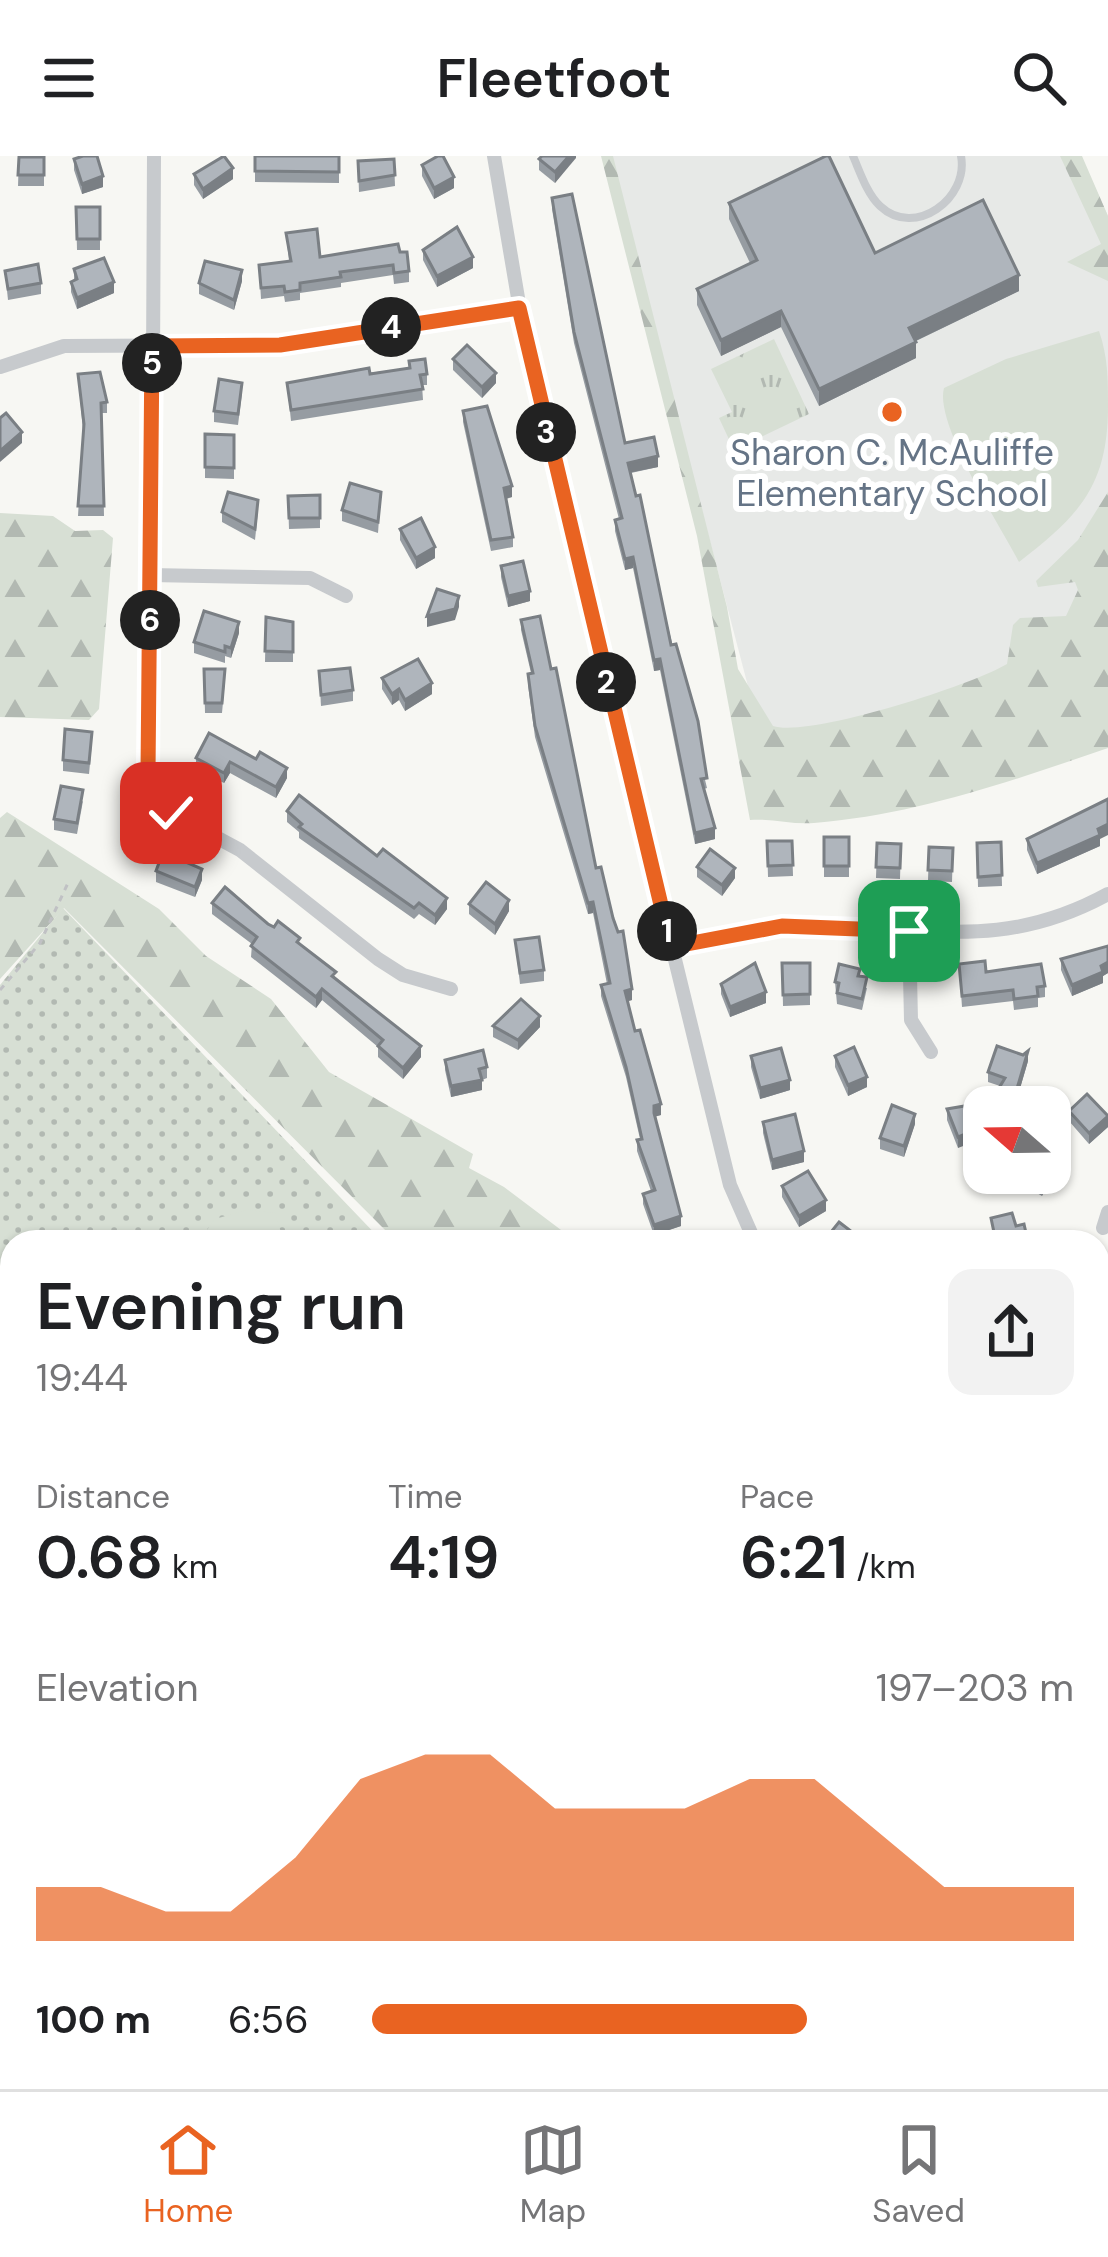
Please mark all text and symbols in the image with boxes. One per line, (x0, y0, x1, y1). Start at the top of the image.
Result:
text: Fleetfoot (436, 43, 672, 114)
icon: menu (36, 45, 102, 111)
icon: search (1006, 45, 1072, 111)
pin: 4 (361, 297, 421, 357)
text: 4 (380, 305, 402, 348)
pin: 5 (122, 333, 182, 393)
text: 5 (142, 341, 162, 384)
marker: Sharon C. McAuliffe Elementary School (879, 399, 905, 425)
pin: 3 (516, 402, 576, 462)
text: 3 (536, 410, 556, 453)
place label: Sharon C. McAuliffe Elementary School (730, 429, 1054, 517)
pin: 6 (120, 590, 180, 650)
text: 6 (140, 598, 160, 641)
pin: 2 (576, 652, 636, 712)
text: 2 (596, 660, 616, 703)
pin (120, 762, 222, 864)
icon: check (138, 780, 204, 846)
pin (858, 880, 960, 982)
icon: arrive (876, 898, 942, 964)
pin: 1 (637, 901, 697, 961)
text: 1 (661, 909, 673, 952)
north arrow (963, 1086, 1071, 1194)
map controls (963, 1086, 1071, 1194)
text: Evening run (36, 1264, 406, 1349)
button: share (948, 1269, 1074, 1395)
text: 19:44 (36, 1352, 128, 1403)
text: Distance (36, 1475, 170, 1518)
text: Time (388, 1475, 463, 1518)
text: Pace (740, 1475, 814, 1518)
text: 0.68 (36, 1518, 163, 1597)
text: 4:19 (388, 1518, 499, 1597)
text: 6:21 (740, 1518, 848, 1597)
text: km (163, 1545, 218, 1588)
text: /km (848, 1545, 916, 1588)
text: Elevation (36, 1662, 199, 1713)
text: 197–203 m (876, 1662, 1074, 1713)
text: 100 m (36, 1994, 151, 2045)
text: 6:56 (228, 1994, 309, 2045)
tab: Home (143, 2117, 233, 2232)
tab: Map (520, 2117, 586, 2232)
tab: Saved (872, 2117, 965, 2232)

